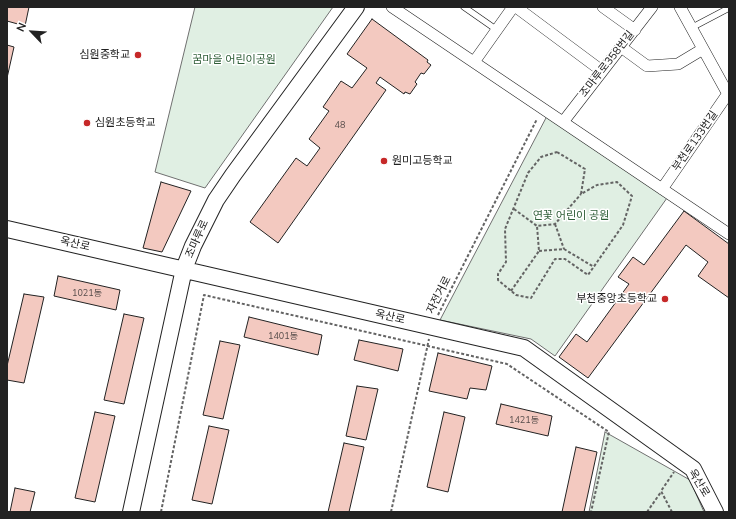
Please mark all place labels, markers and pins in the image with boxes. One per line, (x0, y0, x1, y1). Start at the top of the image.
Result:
place label: 심원중학교 (79, 48, 130, 62)
marker: 심원중학교 (133, 50, 143, 60)
place label: 심원초등학교 (95, 116, 156, 130)
marker: 심원초등학교 (82, 118, 92, 128)
place label: 원미고등학교 (392, 154, 453, 168)
marker: 원미고등학교 (379, 156, 389, 166)
place label: 부천중앙초등학교 (576, 292, 657, 306)
marker: 부천중앙초등학교 (660, 294, 670, 304)

